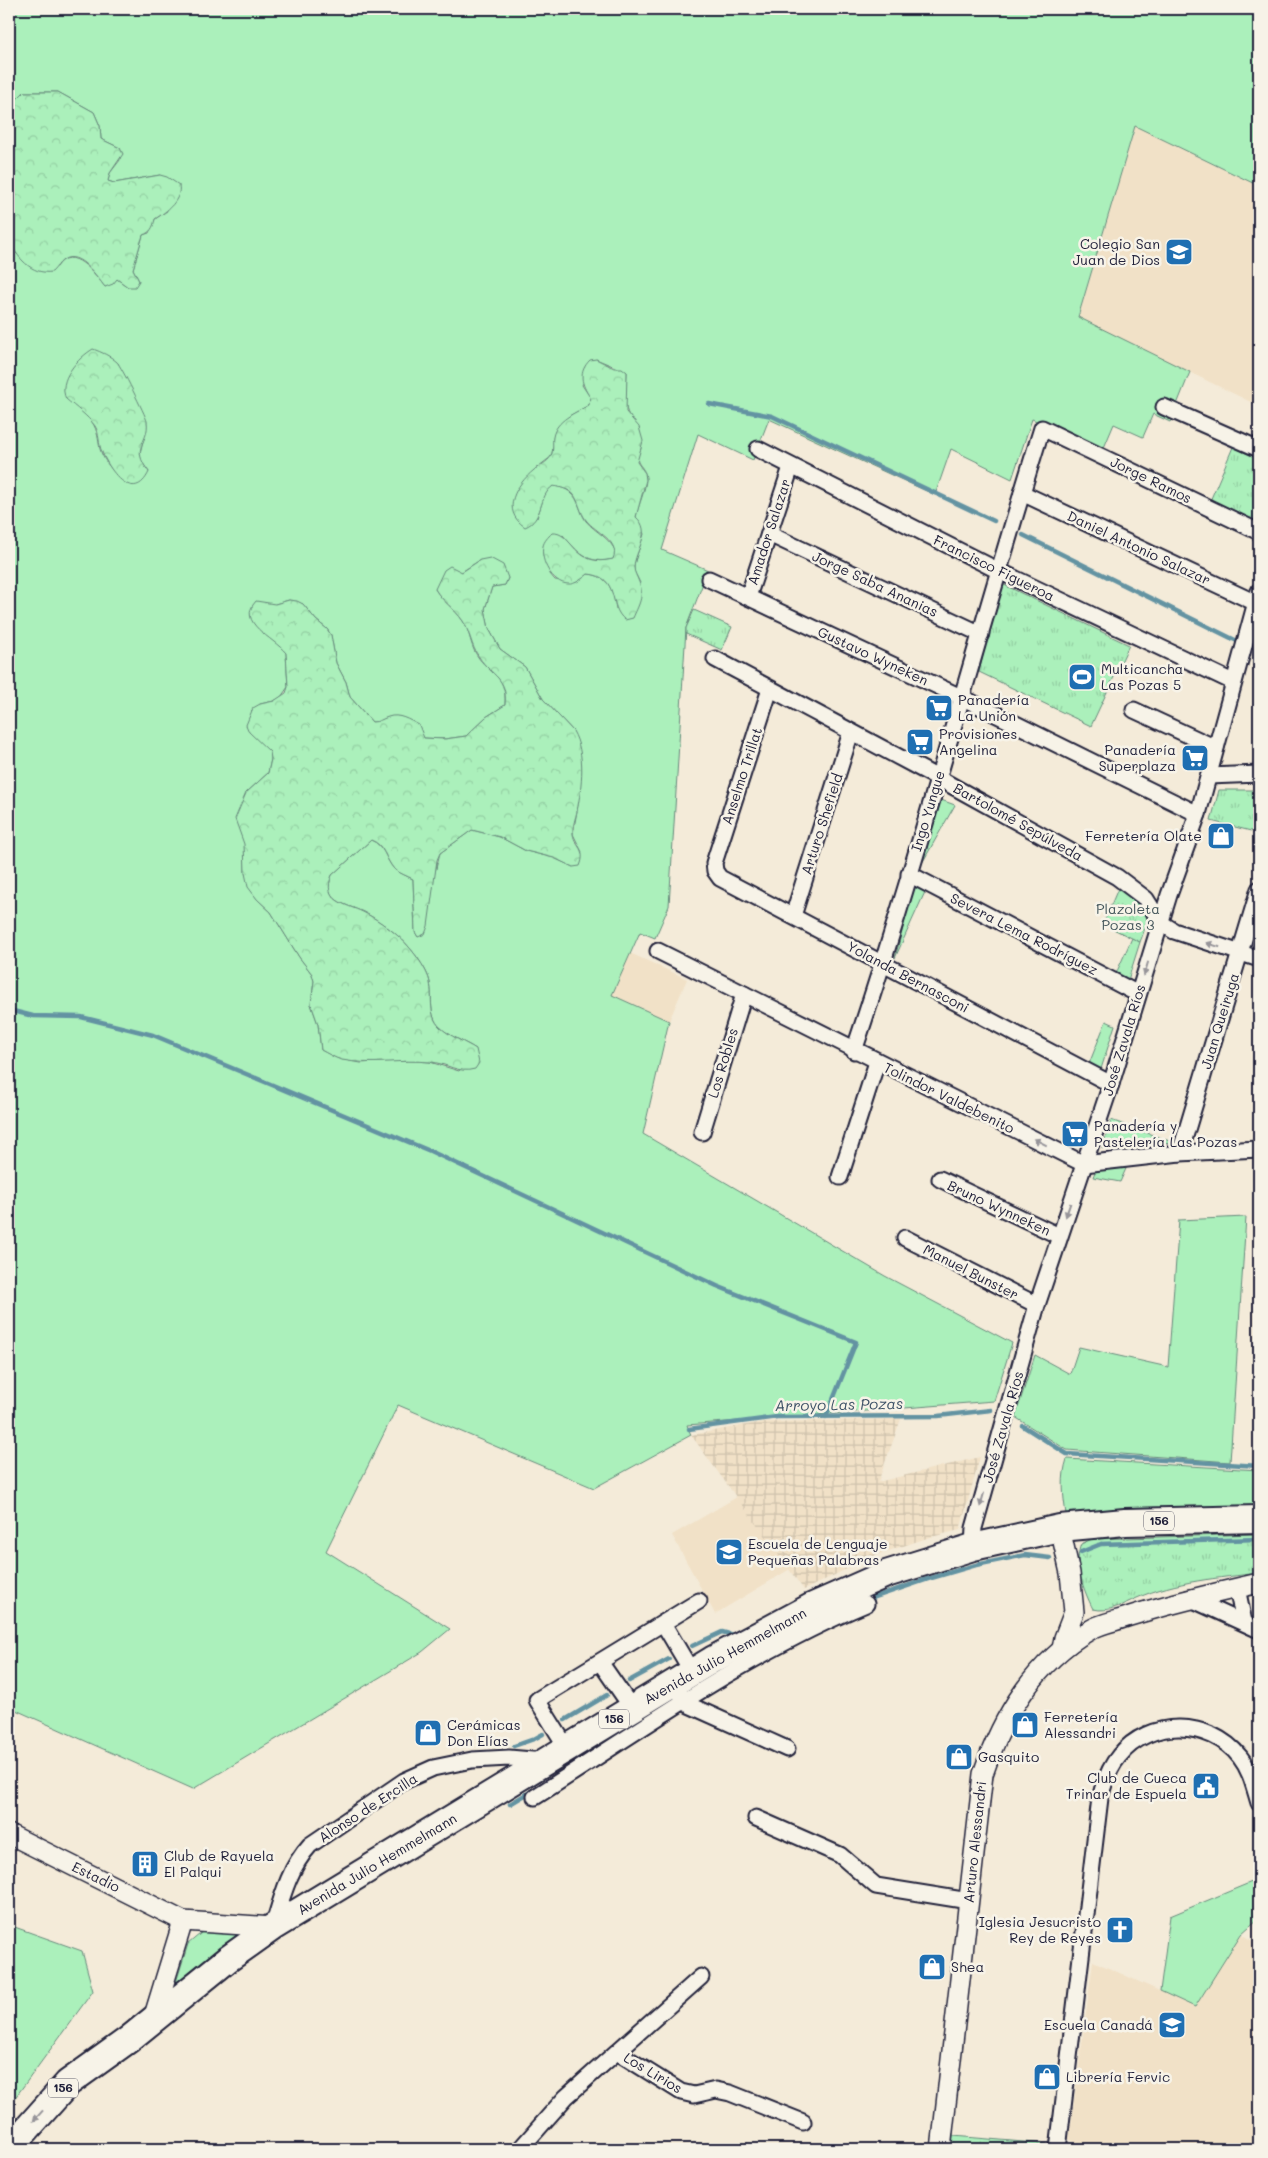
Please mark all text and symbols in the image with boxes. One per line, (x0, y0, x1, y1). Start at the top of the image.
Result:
place label: Colegio San Juan de Dios (1073, 234, 1160, 269)
school or university icon: Colegio San Juan de Dios (1164, 237, 1194, 267)
street label: Jorge Ramos (1107, 452, 1195, 507)
street label: Amador Salazar (742, 476, 795, 587)
street label: Daniel Antonio Salazar (1064, 506, 1214, 589)
street label: Francisco Figueroa (931, 530, 1058, 605)
street label: Jorge Saba Ananias (809, 546, 941, 621)
street label: Gustavo Wyneken (815, 622, 932, 689)
place label: Multicancha Las Pozas 5 (1101, 659, 1183, 694)
sports icon: Multicancha Las Pozas 5 (1067, 662, 1097, 692)
place label: Panadería La Unión (958, 690, 1029, 725)
supermarket icon: Panadería La Unión (924, 693, 954, 723)
place label: Provisiones Angelina (939, 724, 1017, 759)
street label: Anselmo Trillat (717, 725, 766, 827)
supermarket icon: Provisiones Angelina (905, 727, 935, 757)
place label: Panadería Superplaza (1099, 740, 1176, 775)
supermarket icon: Panadería Superplaza (1180, 743, 1210, 773)
street label: Ingo Yungue (906, 768, 949, 854)
street label: Arturo Shefield (796, 771, 847, 877)
street label: Bartolomé Sepúlveda (950, 778, 1086, 865)
shop icon: Ferretería Olate (1206, 821, 1236, 851)
place label: Ferretería Olate (1085, 826, 1202, 845)
street label: Severa Lema Rodríguez (947, 888, 1101, 979)
park label: Plazoleta Pozas 3 (1096, 899, 1160, 934)
street label: Yolanda Bernasconi (844, 936, 973, 1017)
one-way arrow (1205, 940, 1220, 948)
one-way arrow (1141, 961, 1149, 976)
street label: Juan Queiruga (1196, 971, 1243, 1071)
street label: José Zavala Ríos (1098, 982, 1149, 1098)
street label: Los Robles (703, 1026, 742, 1100)
street label: Tolindor Valdebenito (881, 1058, 1018, 1137)
place label: Panadería y Pastelería Las Pozas (1094, 1116, 1237, 1151)
supermarket icon: Panadería y Pastelería Las Pozas (1060, 1119, 1090, 1149)
one-way arrow (1033, 1138, 1048, 1147)
street label: Bruno Wynneken (945, 1175, 1054, 1240)
one-way arrow (1064, 1203, 1072, 1218)
street label: Manuel Bunster (920, 1239, 1022, 1304)
street label: José Zavala Ríos (977, 1369, 1028, 1485)
water label: Arroyo Las Pozas (775, 1393, 903, 1415)
one-way arrow (978, 1492, 986, 1508)
road number: 156 (1144, 1512, 1174, 1530)
place label: Escuela de Lenguaje Pequeñas Palabras (748, 1534, 888, 1569)
school or university icon: Escuela de Lenguaje Pequeñas Palabras (714, 1537, 744, 1567)
street label: Avenida Julio Hemmelmann (640, 1603, 809, 1708)
place label: Ferretería Alessandri (1044, 1707, 1118, 1742)
road number: 156 (599, 1710, 629, 1728)
shop icon: Ferretería Alessandri (1010, 1710, 1040, 1740)
place label: Cerámicas Don Elías (447, 1715, 521, 1750)
shop icon: Cerámicas Don Elías (413, 1718, 443, 1748)
shop icon: Gasquito (944, 1742, 974, 1772)
place label: Gasquito (978, 1747, 1039, 1766)
place label: Club de Cueca Trinar de Espuela (1066, 1768, 1187, 1803)
street label: Alonso de Ercilla (315, 1769, 421, 1847)
public building icon: Club de Cueca Trinar de Espuela (1191, 1771, 1221, 1801)
street label: Arturo Alessandri (959, 1780, 990, 1904)
street label: Avenida Julio Hemmelmann (293, 1808, 460, 1919)
place label: Club de Rayuela El Palqui (164, 1846, 274, 1881)
building icon: Club de Rayuela El Palqui (130, 1849, 160, 1879)
street label: Estadio (69, 1857, 123, 1896)
place label: Iglesia Jesucristo Rey de Reyes (979, 1912, 1101, 1947)
church icon: Iglesia Jesucristo Rey de Reyes (1105, 1915, 1135, 1945)
shop icon: Shea (917, 1952, 947, 1982)
place label: Shea (951, 1957, 984, 1976)
school or university icon: Escuela Canadá (1157, 2010, 1187, 2040)
place label: Escuela Canadá (1044, 2015, 1153, 2034)
street label: Los Lirios (620, 2048, 686, 2097)
shop icon: Librería Fervic (1032, 2062, 1062, 2092)
place label: Librería Fervic (1066, 2067, 1170, 2086)
road number: 156 (48, 2078, 78, 2098)
one-way arrow (32, 2110, 44, 2122)

